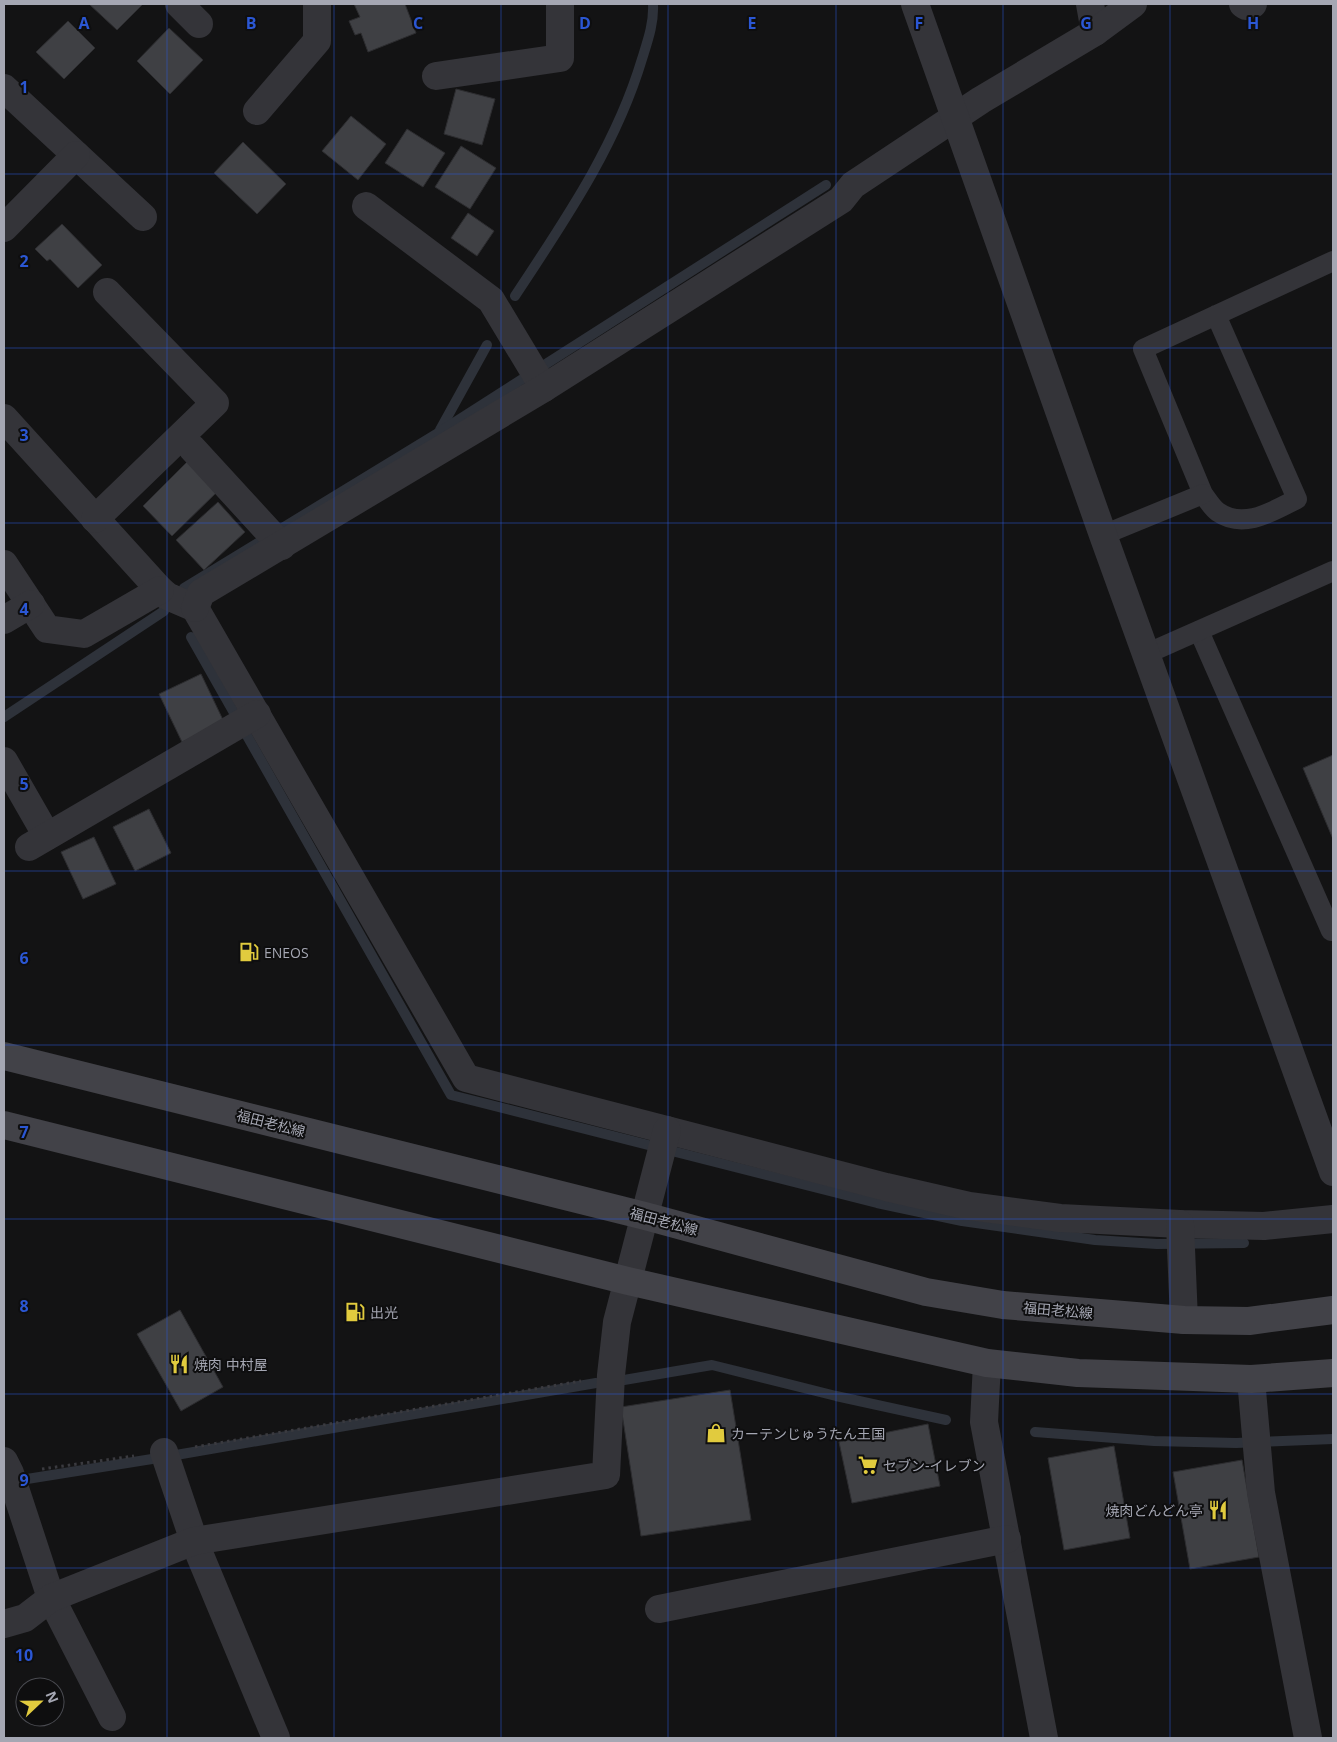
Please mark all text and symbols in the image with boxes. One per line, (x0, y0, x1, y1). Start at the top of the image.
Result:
text: A (78, 12, 90, 34)
text: B (246, 12, 256, 34)
text: C (413, 12, 423, 34)
text: D (579, 12, 591, 34)
text: E (748, 12, 757, 34)
text: F (915, 12, 923, 34)
text: G (1080, 12, 1092, 34)
text: H (1247, 12, 1259, 34)
text: 1 (19, 76, 29, 98)
text: 2 (19, 250, 29, 272)
text: 3 (19, 424, 29, 446)
text: 4 (19, 598, 29, 620)
text: 5 (19, 773, 29, 795)
fuel station icon: ENEOS (238, 941, 260, 963)
place label: ENEOS (264, 943, 309, 962)
text: 6 (19, 947, 29, 969)
street label: 福田老松線 (235, 1105, 307, 1141)
text: 7 (19, 1121, 29, 1143)
street label: 福田老松線 (628, 1203, 700, 1239)
text: 8 (19, 1295, 29, 1317)
street label: 福田老松線 (1022, 1297, 1094, 1323)
fuel station icon: 出光 (344, 1301, 366, 1323)
place label: 出光 (370, 1303, 398, 1322)
restaurant icon: 焼肉 中村屋 (168, 1353, 190, 1375)
place label: 焼肉 中村屋 (194, 1355, 268, 1374)
shop icon: カーテンじゅうたん王国 (705, 1422, 727, 1444)
place label: カーテンじゅうたん王国 (731, 1424, 885, 1443)
supermarket icon: セブン-イレブン (857, 1454, 879, 1476)
place label: セブン-イレブン (883, 1456, 986, 1475)
text: 9 (19, 1469, 29, 1491)
restaurant icon: 焼肉どんどん亭 (1207, 1499, 1229, 1521)
place label: 焼肉どんどん亭 (1105, 1501, 1203, 1520)
text: 10 (15, 1644, 33, 1666)
north arrow (15, 1677, 65, 1727)
text: N (42, 1688, 63, 1706)

